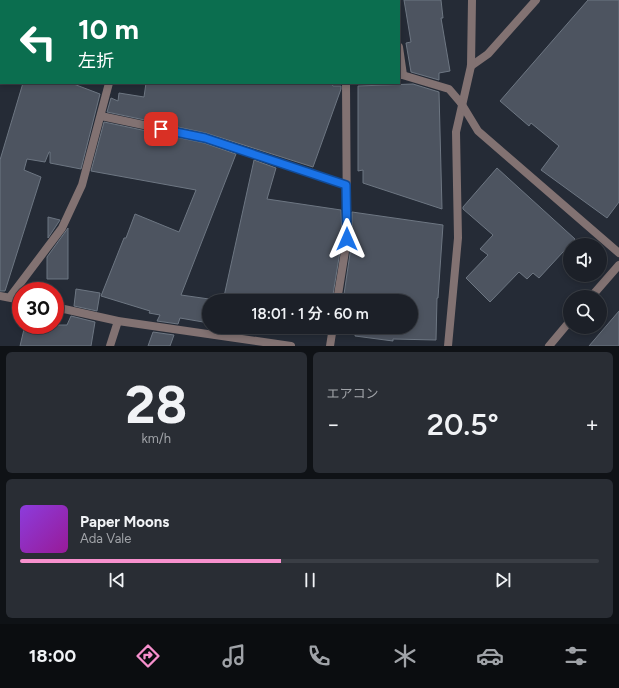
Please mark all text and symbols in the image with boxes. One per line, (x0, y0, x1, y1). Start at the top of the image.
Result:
text: 10 m (78, 12, 139, 46)
icon: left (12, 16, 64, 68)
text: 左折 (78, 50, 114, 72)
pin (144, 112, 178, 146)
icon: arrive (150, 118, 172, 140)
position arrow (326, 218, 368, 260)
map controls (563, 238, 607, 334)
button: sound (563, 238, 607, 282)
speed limit sign: 30 (12, 282, 64, 334)
button: search (563, 290, 607, 334)
text: 18:01 · 1 分 · 60 m (251, 305, 369, 323)
text: 28 (125, 374, 187, 436)
text: エアコン (327, 386, 379, 401)
text: 20.5° (427, 406, 499, 443)
text: − (327, 411, 340, 438)
text: + (585, 411, 599, 438)
text: km/h (141, 431, 171, 446)
text: Paper Moons (80, 513, 169, 531)
text: Ada Vale (80, 531, 131, 546)
icon: previous (106, 569, 128, 591)
icon: pause (299, 569, 321, 591)
icon: next (492, 569, 514, 591)
icon: directions (134, 642, 162, 670)
icon: music (220, 642, 248, 670)
icon: phone (305, 642, 333, 670)
icon: climate (391, 642, 419, 670)
icon: car (476, 642, 504, 670)
icon: filters (562, 642, 590, 670)
text: 18:00 (29, 645, 76, 667)

